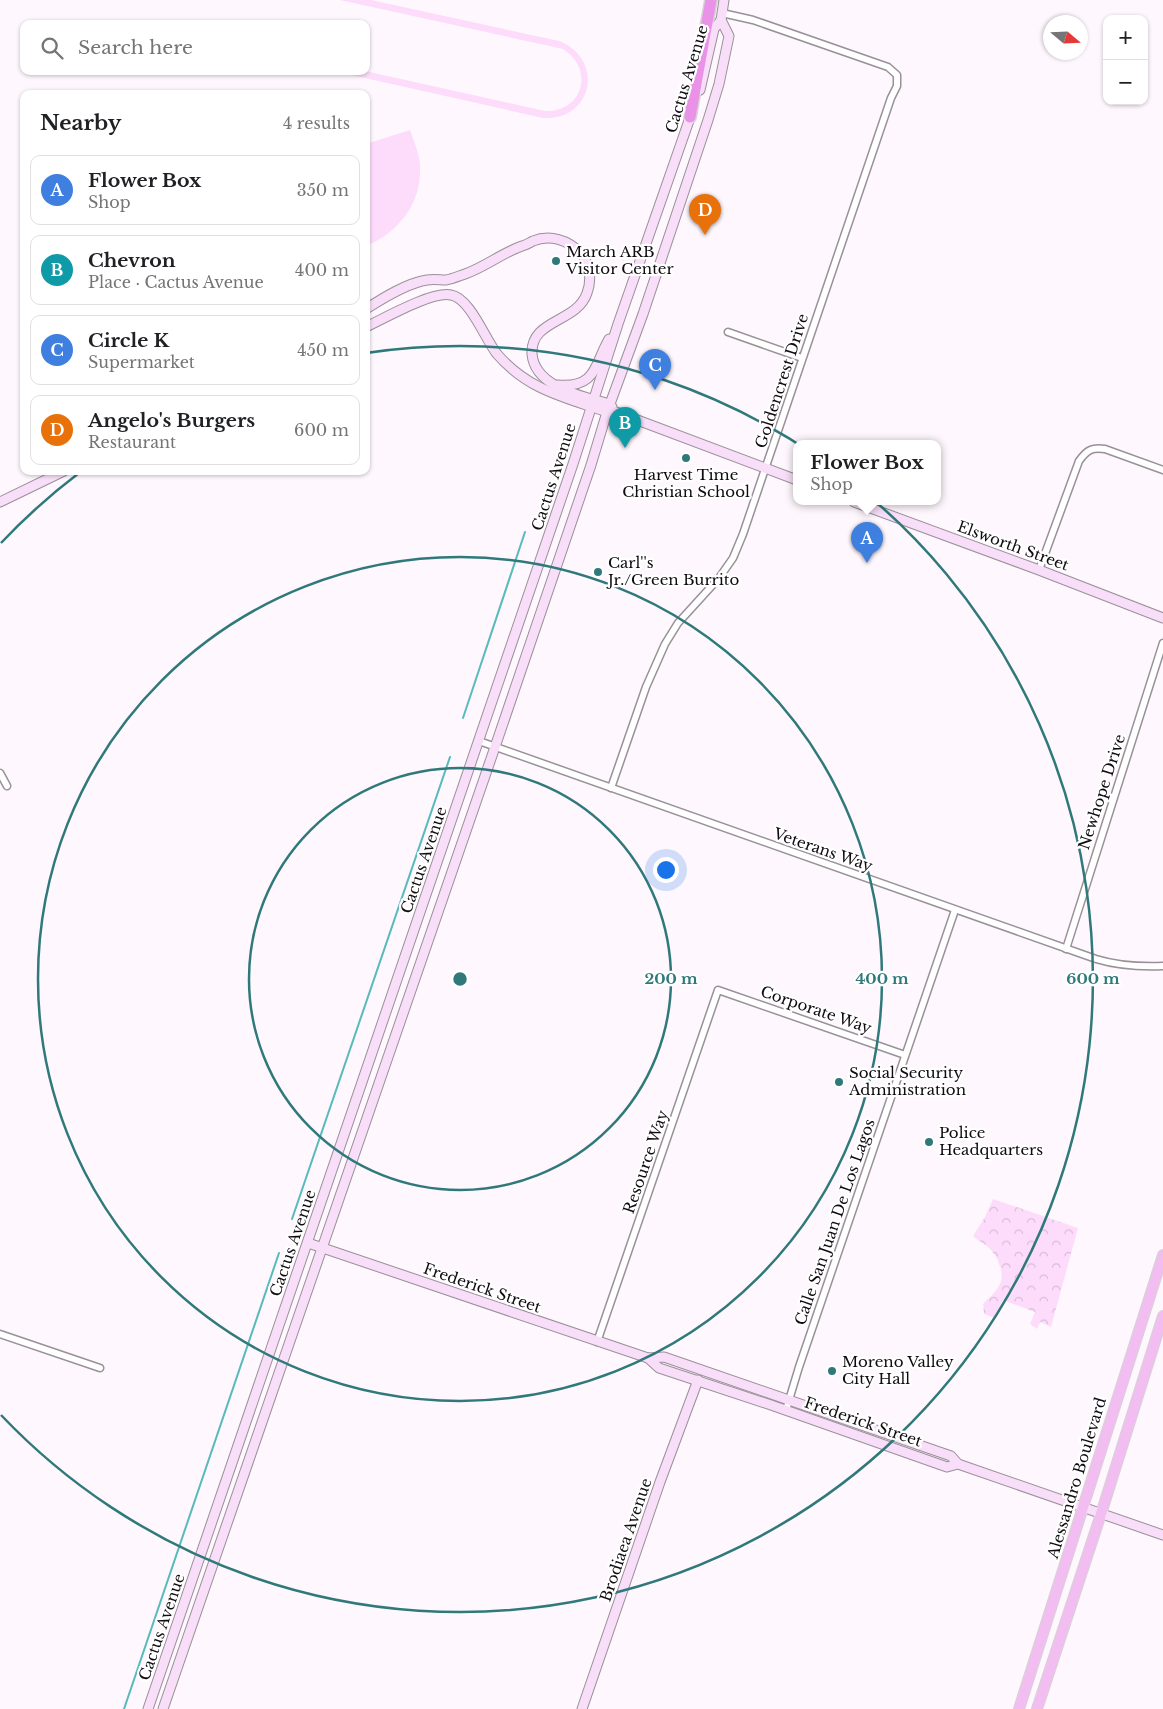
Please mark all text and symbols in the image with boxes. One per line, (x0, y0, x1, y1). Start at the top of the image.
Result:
north arrow (1043, 15, 1088, 60)
map controls (1103, 15, 1148, 105)
button: + (1103, 15, 1148, 60)
search box (20, 20, 370, 75)
street label: Cactus Avenue (661, 23, 712, 135)
icon: search (38, 34, 66, 62)
text: Search here (78, 36, 193, 59)
button: − (1103, 60, 1148, 105)
text: Nearby (40, 110, 121, 136)
text: 4 results (283, 113, 350, 133)
text: Flower Box (88, 169, 201, 192)
text: A (51, 180, 63, 200)
text: 350 m (297, 180, 349, 200)
text: Shop (88, 192, 131, 212)
pin: D (689, 194, 721, 235)
place label: March ARB Visitor Center (565, 242, 674, 278)
text: Chevron (88, 249, 176, 272)
marker: March ARB Visitor Center (550, 255, 562, 267)
text: B (51, 260, 63, 280)
text: 400 m (295, 260, 349, 280)
text: Place · Cactus Avenue (88, 272, 264, 292)
street label: Goldencrest Drive (751, 311, 812, 450)
text: Circle K (88, 329, 169, 352)
text: C (50, 340, 64, 360)
text: 450 m (297, 340, 349, 360)
pin: C (639, 349, 671, 390)
text: Supermarket (88, 352, 195, 372)
pin: B (609, 407, 641, 448)
text: Angelo's Burgers (88, 409, 255, 432)
text: D (50, 420, 64, 440)
text: 600 m (294, 420, 349, 440)
street label: Cactus Avenue (527, 421, 580, 533)
text: Restaurant (88, 432, 176, 452)
popup (793, 440, 941, 505)
text: Flower Box (810, 451, 924, 474)
marker: Harvest Time Christian School (680, 452, 692, 464)
place label: Harvest Time Christian School (622, 465, 750, 501)
text: Shop (810, 474, 853, 494)
street label: Elsworth Street (955, 517, 1072, 575)
pin: A (851, 522, 883, 563)
place label: Carl''s Jr./Green Burrito (606, 553, 739, 589)
marker: Carl''s Jr./Green Burrito (592, 566, 604, 578)
street label: Newhope Drive (1074, 732, 1129, 852)
street label: Cactus Avenue (396, 804, 451, 916)
street label: Veterans Way (770, 823, 876, 876)
your location (653, 857, 679, 883)
text: 200 m (645, 969, 698, 988)
text: 400 m (855, 969, 909, 988)
text: 600 m (1066, 969, 1120, 988)
centre of rings (451, 970, 469, 988)
street label: Corporate Way (758, 982, 875, 1038)
place label: Social Security Administration (848, 1063, 966, 1099)
marker: Social Security Administration (833, 1076, 845, 1088)
street label: Resource Way (619, 1107, 672, 1216)
street label: Calle San Juan De Los Lagos (790, 1116, 879, 1327)
place label: Police Headquarters (939, 1123, 1043, 1159)
marker: Police Headquarters (923, 1136, 935, 1148)
street label: Cactus Avenue (265, 1187, 320, 1299)
street label: Frederick Street (421, 1259, 544, 1317)
place label: Moreno Valley City Hall (842, 1352, 954, 1388)
marker: Moreno Valley City Hall (826, 1365, 838, 1377)
street label: Frederick Street (802, 1393, 925, 1451)
street label: Alessandro Boulevard (1043, 1395, 1110, 1562)
street label: Brodiaea Avenue (595, 1476, 656, 1604)
street label: Cactus Avenue (134, 1571, 189, 1683)

